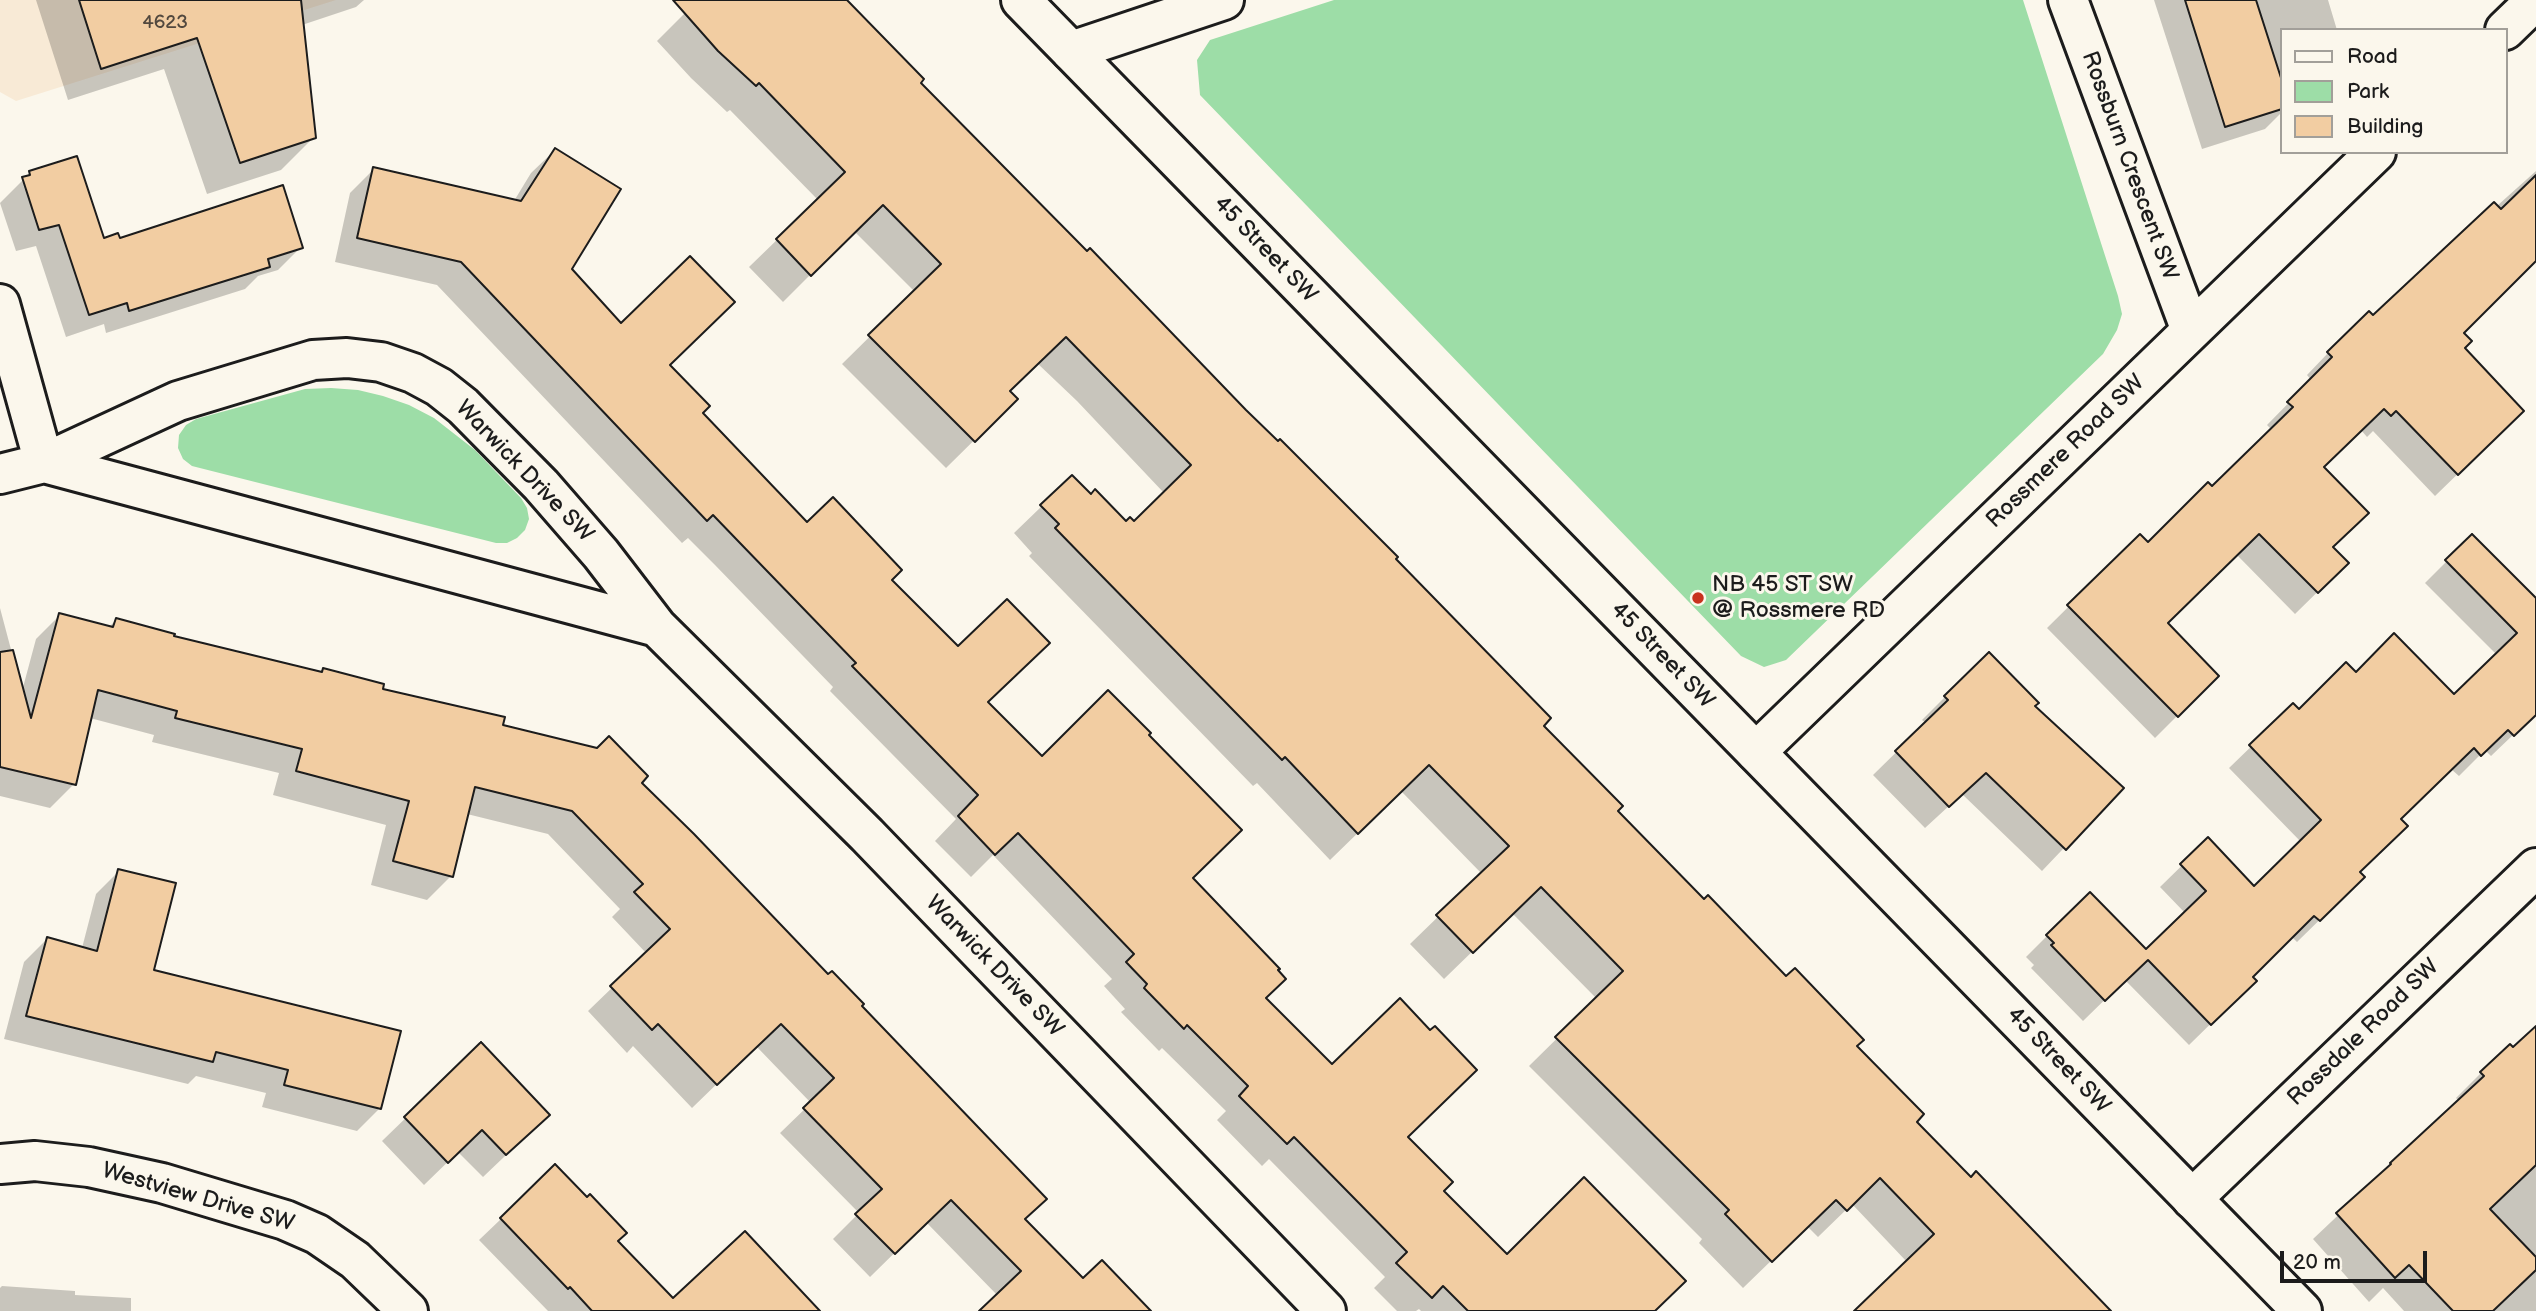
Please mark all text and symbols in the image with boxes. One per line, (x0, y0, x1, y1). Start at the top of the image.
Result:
house number: 4623 (142, 12, 188, 34)
legend (2280, 28, 2508, 154)
text: Road (2347, 44, 2398, 69)
street label: Rossburn Crescent SW (2075, 48, 2183, 284)
text: Park (2347, 79, 2389, 104)
text: Building (2347, 114, 2423, 139)
street label: 45 Street SW (1207, 191, 1323, 309)
street label: Rossmere Road SW (1981, 369, 2151, 535)
street label: Warwick Drive SW (449, 395, 599, 549)
place label: NB 45 ST SW @ Rossmere RD (1712, 571, 1885, 625)
marker: NB 45 ST SW @ Rossmere RD (1690, 590, 1706, 606)
street label: 45 Street SW (1604, 597, 1720, 715)
street label: Warwick Drive SW (919, 890, 1069, 1044)
street label: Rossdale Road SW (2283, 954, 2445, 1112)
street label: 45 Street SW (2000, 1002, 2116, 1120)
street label: Westview Drive SW (99, 1157, 297, 1239)
scale bar (2284, 1238, 2431, 1282)
text: 20 m (2293, 1250, 2341, 1275)

